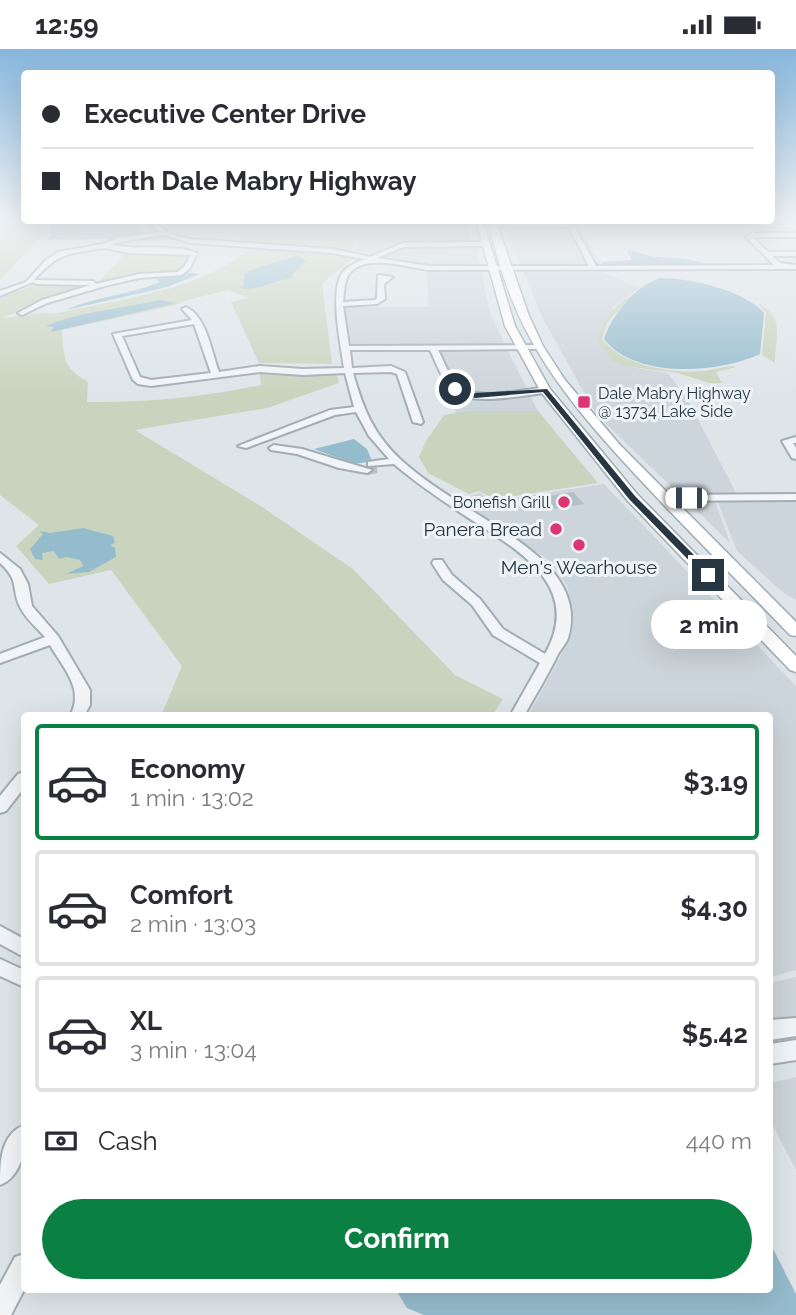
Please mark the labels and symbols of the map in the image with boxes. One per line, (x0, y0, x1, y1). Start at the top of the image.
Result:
route start (439, 373, 471, 405)
place label: Dale Mabry Highway @ 13734 Lake Side (598, 384, 751, 421)
marker: Dale Mabry Highway @ 13734 Lake Side (576, 394, 592, 410)
car (666, 488, 708, 509)
place label: Bonefish Grill (453, 493, 551, 512)
marker: Bonefish Grill (556, 494, 572, 510)
place label: Panera Bread (424, 518, 542, 540)
marker: Panera Bread (548, 521, 564, 537)
marker: Men's Wearhouse (571, 537, 587, 553)
place label: Men's Wearhouse (501, 556, 657, 578)
route end (692, 559, 724, 591)
callout: 2 min (650, 599, 766, 649)

